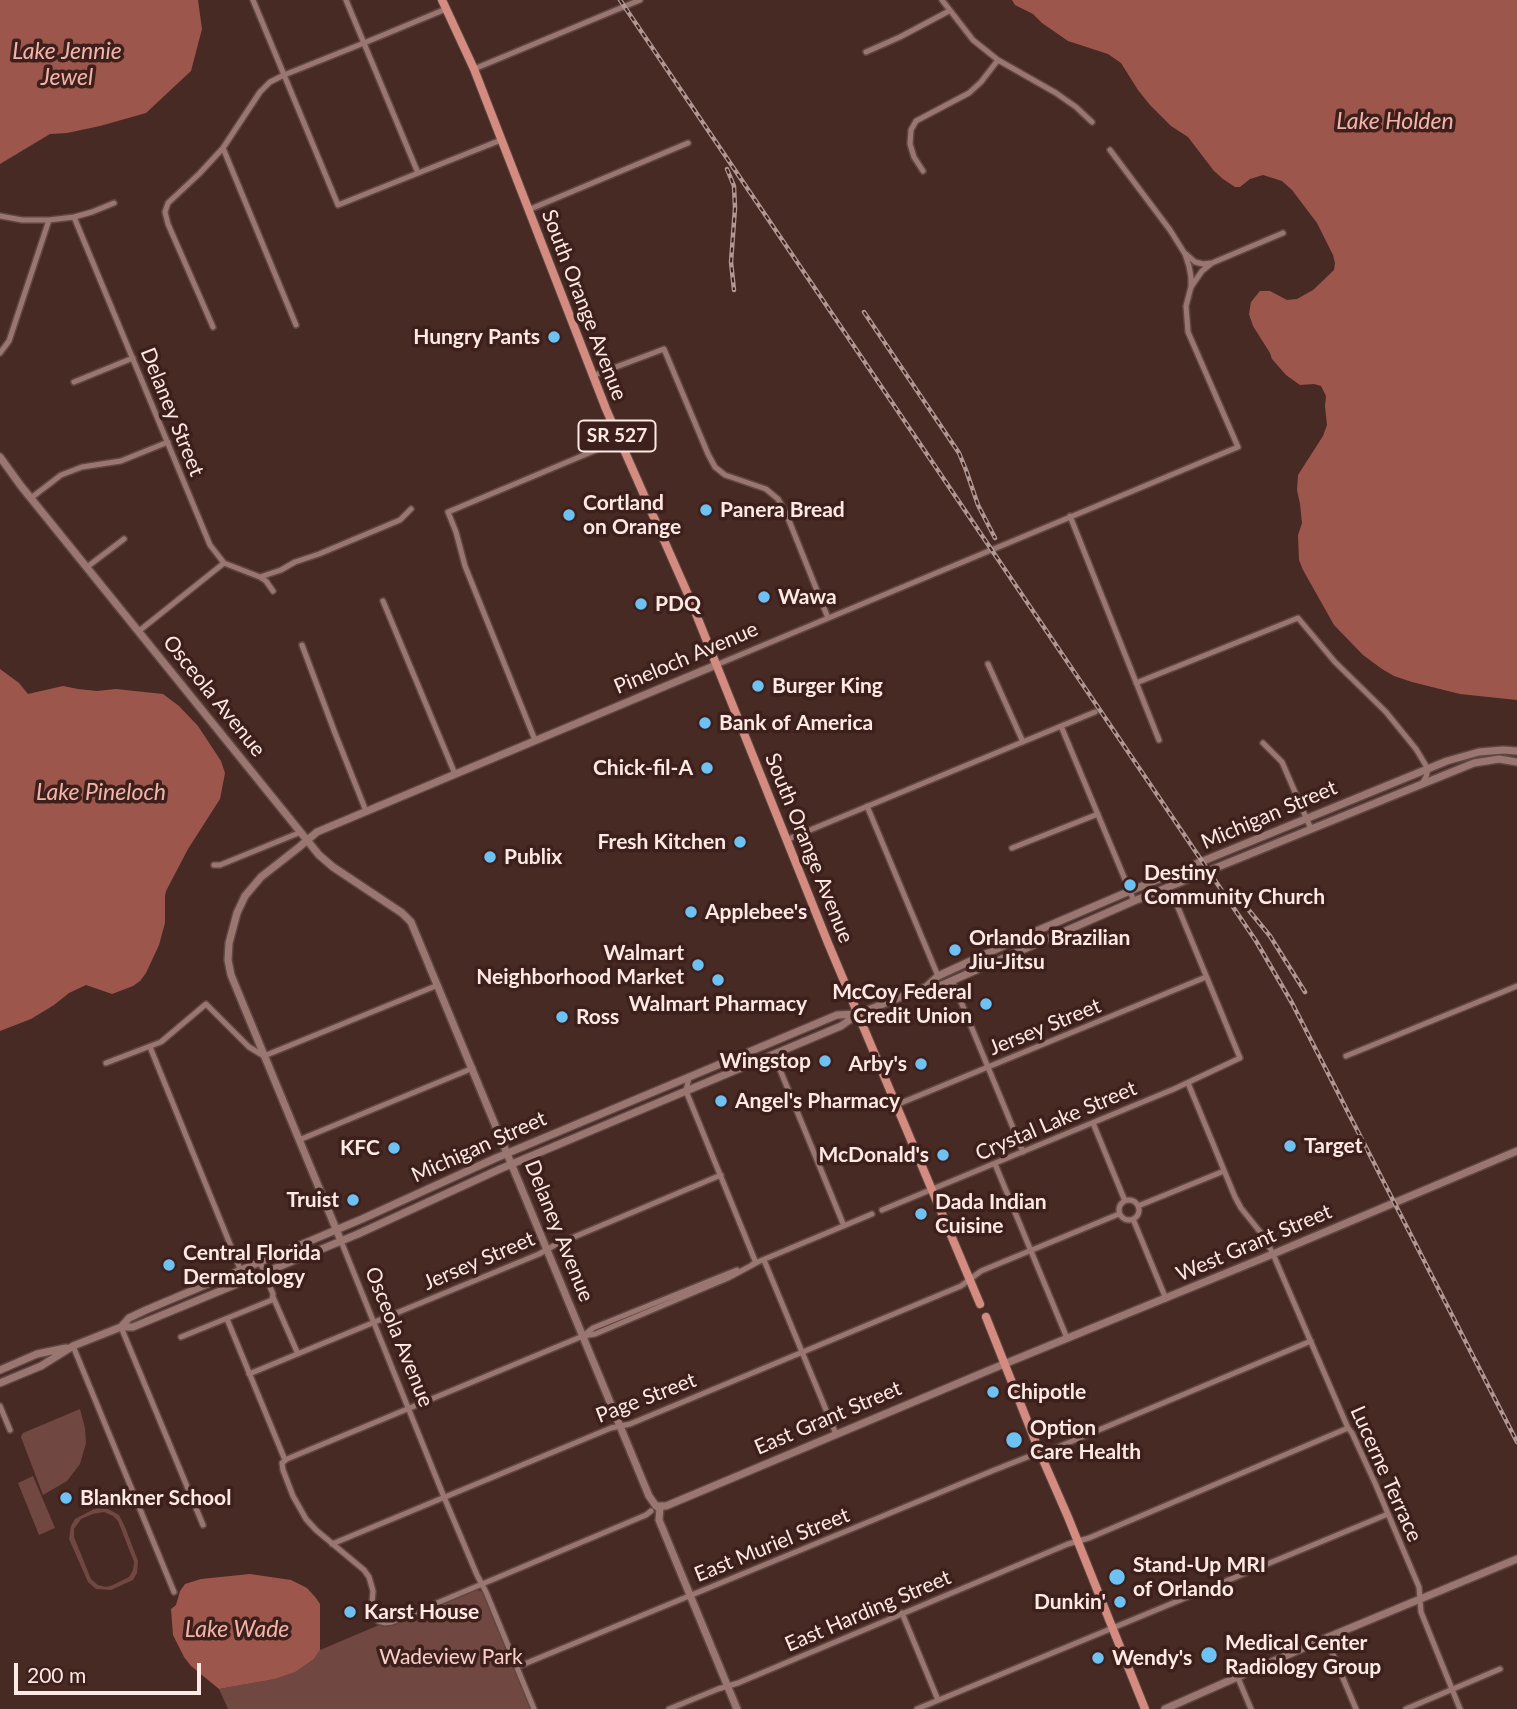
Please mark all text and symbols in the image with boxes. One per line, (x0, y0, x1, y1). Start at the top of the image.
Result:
water label: Lake Jennie Jewel (12, 38, 122, 92)
water label: Lake Holden (1336, 108, 1454, 136)
street label: South Orange Avenue (536, 206, 632, 404)
place label: Hungry Pants (413, 324, 540, 350)
marker: Hungry Pants (546, 329, 562, 345)
street label: Delaney Street (135, 344, 209, 480)
road number: SR 527 (578, 420, 656, 452)
place label: Cortland on Orange (583, 490, 681, 540)
place label: Panera Bread (720, 497, 845, 523)
marker: Panera Bread (698, 502, 714, 518)
marker: Cortland on Orange (561, 507, 577, 523)
place label: Wawa (778, 584, 837, 610)
marker: Wawa (756, 589, 772, 605)
place label: PDQ (655, 591, 701, 617)
marker: PDQ (633, 596, 649, 612)
street label: Pineloch Avenue (610, 616, 762, 700)
street label: Osceola Avenue (157, 630, 271, 762)
place label: Burger King (772, 673, 883, 699)
marker: Burger King (750, 678, 766, 694)
place label: Bank of America (719, 710, 873, 736)
marker: Bank of America (697, 715, 713, 731)
street label: South Orange Avenue (759, 749, 859, 947)
place label: Chick-fil-A (593, 755, 693, 781)
marker: Chick-fil-A (699, 760, 715, 776)
street label: Michigan Street (1197, 775, 1341, 855)
water label: Lake Pineloch (36, 779, 166, 807)
place label: Fresh Kitchen (598, 829, 726, 855)
marker: Fresh Kitchen (732, 834, 748, 850)
place label: Publix (504, 844, 562, 870)
marker: Publix (482, 849, 498, 865)
place label: Destiny Community Church (1144, 860, 1325, 910)
marker: Destiny Community Church (1122, 877, 1138, 893)
place label: Applebee's (705, 899, 807, 925)
marker: Applebee's (683, 904, 699, 920)
place label: Orlando Brazilian Jiu-Jitsu (969, 925, 1130, 975)
place label: Walmart Neighborhood Market (476, 940, 684, 990)
marker: Orlando Brazilian Jiu-Jitsu (947, 942, 963, 958)
marker: Walmart Neighborhood Market (690, 957, 706, 973)
marker: Walmart Pharmacy (710, 972, 726, 988)
place label: McCoy Federal Credit Union (832, 979, 972, 1029)
place label: Walmart Pharmacy (629, 991, 807, 1017)
street label: Jersey Street (985, 993, 1105, 1061)
marker: McCoy Federal Credit Union (978, 996, 994, 1012)
place label: Ross (576, 1004, 619, 1030)
marker: Ross (554, 1009, 570, 1025)
place label: Wingstop (720, 1048, 811, 1074)
place label: Arby's (849, 1051, 907, 1077)
marker: Wingstop (817, 1053, 833, 1069)
marker: Arby's (913, 1056, 929, 1072)
street label: Crystal Lake Street (972, 1076, 1140, 1166)
place label: Angel's Pharmacy (735, 1088, 900, 1114)
marker: Angel's Pharmacy (713, 1093, 729, 1109)
street label: Michigan Street (408, 1106, 550, 1188)
place label: Target (1304, 1133, 1362, 1159)
place label: KFC (340, 1135, 380, 1161)
marker: Target (1282, 1138, 1298, 1154)
marker: KFC (386, 1140, 402, 1156)
place label: McDonald's (818, 1142, 929, 1168)
marker: McDonald's (935, 1147, 951, 1163)
street label: Delaney Avenue (519, 1156, 599, 1306)
place label: Truist (286, 1187, 339, 1213)
place label: Dada Indian Cuisine (935, 1189, 1047, 1239)
marker: Truist (345, 1192, 361, 1208)
street label: West Grant Street (1172, 1199, 1336, 1287)
marker: Dada Indian Cuisine (913, 1206, 929, 1222)
street label: Jersey Street (420, 1226, 538, 1296)
place label: Central Florida Dermatology (183, 1240, 321, 1290)
marker: Central Florida Dermatology (161, 1257, 177, 1273)
street label: Osceola Avenue (359, 1263, 439, 1411)
street label: Page Street (592, 1367, 700, 1429)
street label: East Grant Street (751, 1376, 905, 1460)
place label: Chipotle (1007, 1379, 1086, 1405)
marker: Chipotle (985, 1384, 1001, 1400)
street label: Lucerne Terrace (1345, 1402, 1427, 1546)
place label: Option Care Health (1030, 1415, 1141, 1465)
marker: Option Care Health (1004, 1430, 1024, 1450)
place label: Blankner School (80, 1485, 231, 1511)
marker: Blankner School (58, 1490, 74, 1506)
street label: East Muriel Street (691, 1502, 853, 1588)
place label: Stand-Up MRI of Orlando (1133, 1552, 1266, 1602)
street label: East Harding Street (781, 1565, 955, 1657)
marker: Stand-Up MRI of Orlando (1107, 1567, 1127, 1587)
place label: Dunkin' (1034, 1589, 1106, 1615)
marker: Dunkin' (1112, 1594, 1128, 1610)
place label: Karst House (364, 1599, 479, 1625)
marker: Karst House (342, 1604, 358, 1620)
water label: Lake Wade (185, 1616, 289, 1644)
place label: Medical Center Radiology Group (1225, 1630, 1381, 1680)
park label: Wadeview Park (379, 1644, 523, 1670)
place label: Wendy's (1112, 1645, 1192, 1671)
marker: Medical Center Radiology Group (1199, 1645, 1219, 1665)
scale bar (18, 1650, 205, 1694)
marker: Wendy's (1090, 1650, 1106, 1666)
text: 200 m (27, 1662, 86, 1687)

